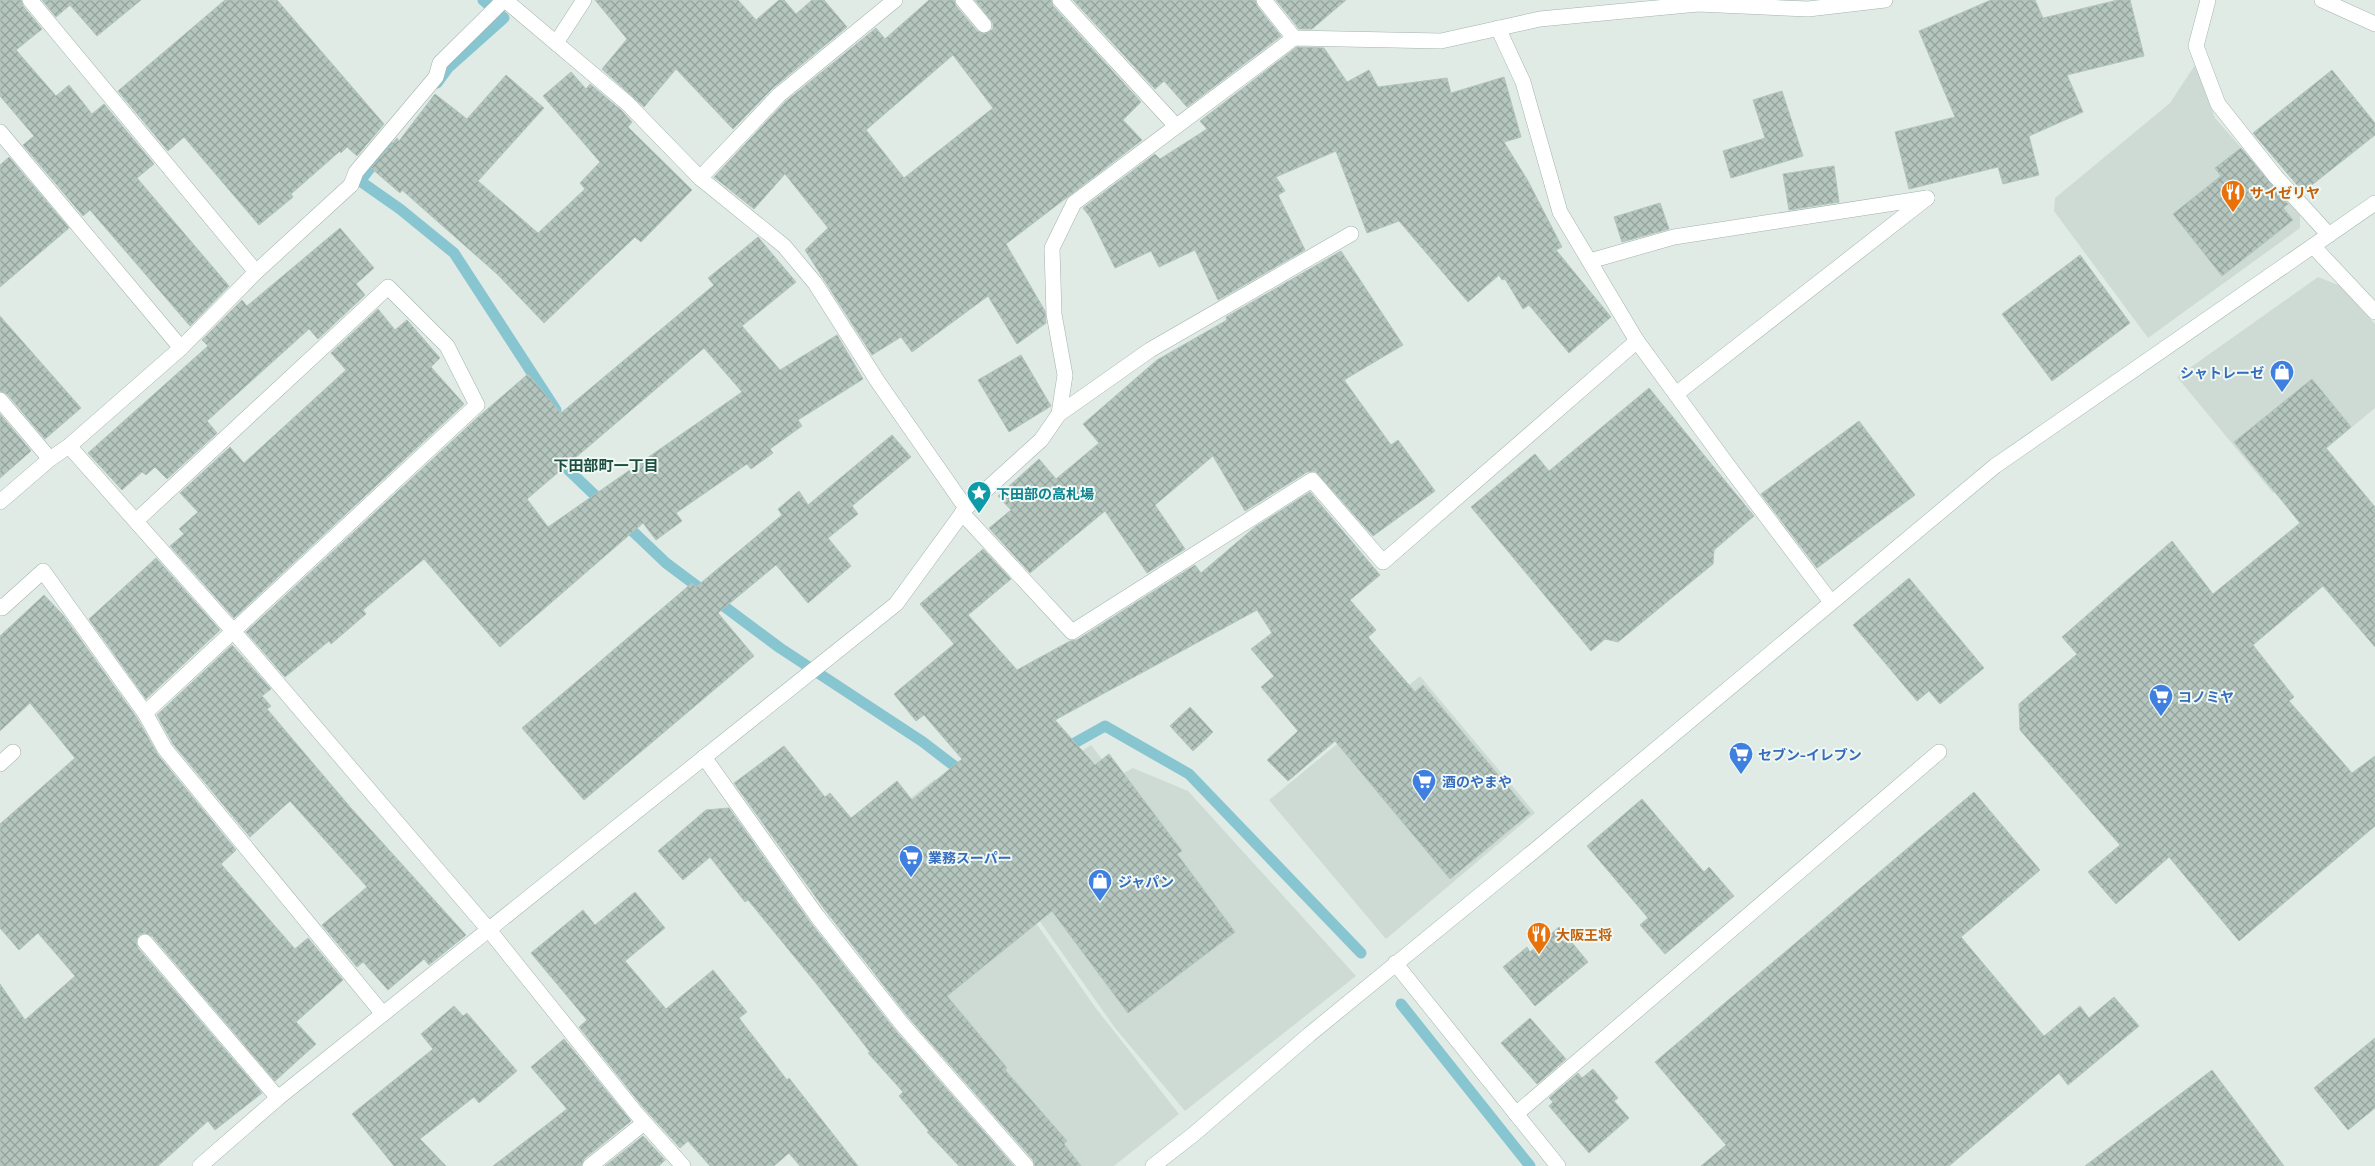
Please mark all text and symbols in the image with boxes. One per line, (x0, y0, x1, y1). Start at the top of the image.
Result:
restaurant icon: サイゼリヤ (2220, 179, 2246, 213)
place label: サイゼリヤ (2250, 184, 2320, 201)
shop icon: シャトレーゼ (2269, 359, 2295, 393)
place label: シャトレーゼ (2180, 364, 2264, 381)
district label: 下田部町一丁目 (553, 456, 659, 474)
place icon: 下田部の高札場 (966, 480, 992, 514)
place label: 下田部の高札場 (996, 485, 1094, 502)
supermarket icon: コノミヤ (2148, 683, 2174, 717)
place label: コノミヤ (2178, 688, 2234, 705)
supermarket icon: セブン-イレブン (1728, 741, 1754, 775)
place label: セブン-イレブン (1758, 746, 1862, 763)
supermarket icon: 酒のやまや (1411, 768, 1437, 802)
place label: 酒のやまや (1442, 773, 1512, 790)
supermarket icon: 業務スーパー (898, 844, 924, 878)
place label: 業務スーパー (928, 849, 1012, 866)
shop icon: ジャパン (1087, 868, 1113, 902)
place label: ジャパン (1118, 873, 1174, 890)
restaurant icon: 大阪王将 (1526, 921, 1552, 955)
place label: 大阪王将 (1556, 926, 1612, 943)

